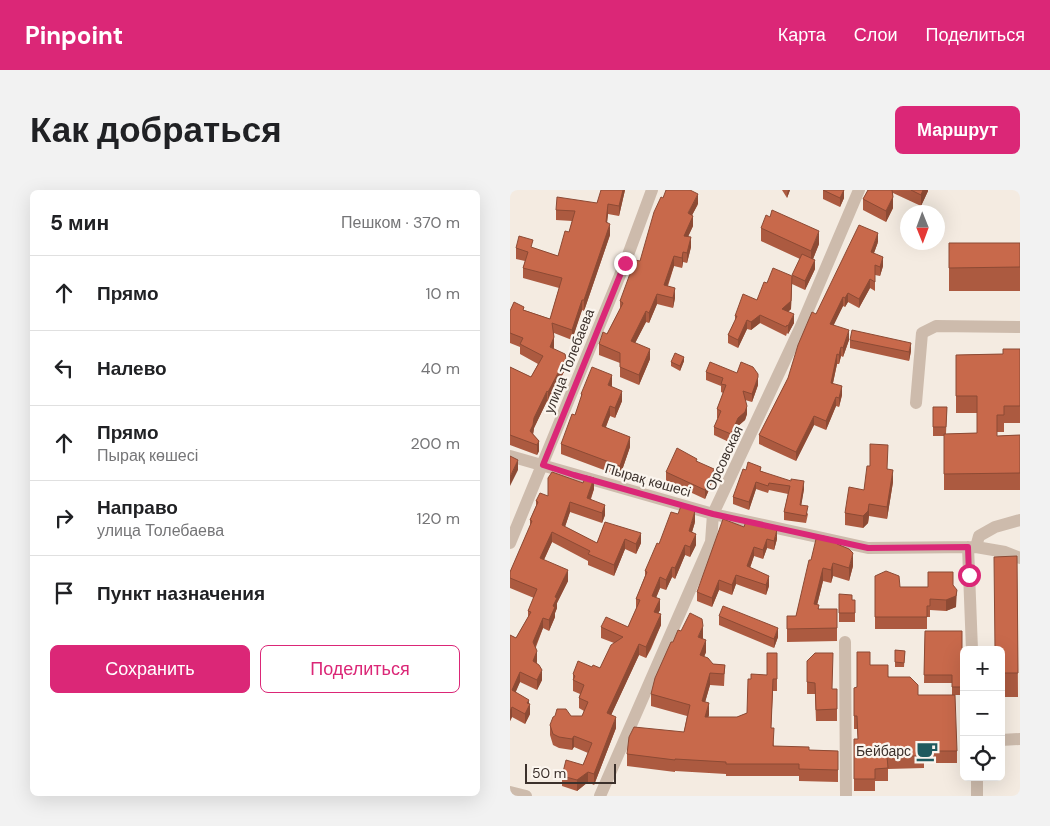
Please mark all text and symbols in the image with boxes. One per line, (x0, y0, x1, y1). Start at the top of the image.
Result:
text: Pinpoint (25, 20, 123, 51)
text: Карта (778, 23, 826, 47)
text: Слои (854, 23, 898, 47)
text: Поделиться (926, 23, 1025, 47)
button: Маршрут (895, 106, 1020, 154)
text: Как добраться (30, 107, 282, 153)
north arrow (900, 205, 945, 250)
text: 5 мин (50, 209, 109, 237)
text: Пешком · 370 m (341, 212, 460, 233)
route end (614, 252, 637, 275)
icon: ahead (50, 279, 78, 307)
text: Прямо (97, 281, 159, 306)
text: 10 m (426, 283, 460, 304)
street label: улица Толебаева (540, 306, 598, 416)
icon: left (50, 354, 78, 382)
text: Налево (97, 356, 167, 381)
text: 40 m (421, 358, 460, 379)
text: Прямо (97, 420, 159, 445)
street label: Орсовская (701, 423, 747, 493)
icon: ahead (50, 429, 78, 457)
text: 200 m (411, 433, 460, 454)
text: Пырақ көшесі (97, 445, 198, 466)
street label: Пырақ көшесі (603, 459, 693, 501)
text: Направо (97, 495, 178, 520)
icon: right (50, 504, 78, 532)
text: 120 m (416, 508, 460, 529)
text: улица Толебаева (97, 520, 224, 541)
route start (958, 564, 981, 587)
icon: arrive (50, 579, 78, 607)
text: Пункт назначения (97, 581, 265, 606)
button: Сохранить (50, 645, 250, 693)
button: Поделиться (260, 645, 460, 693)
map controls (960, 646, 1005, 781)
button: + (960, 646, 1005, 691)
button: − (960, 691, 1005, 736)
button: locate (960, 736, 1005, 781)
cafe icon: Бейбарс (914, 738, 940, 764)
place label: Бейбарс (856, 742, 911, 760)
scale bar (525, 761, 616, 784)
text: 50 m (532, 764, 566, 782)

